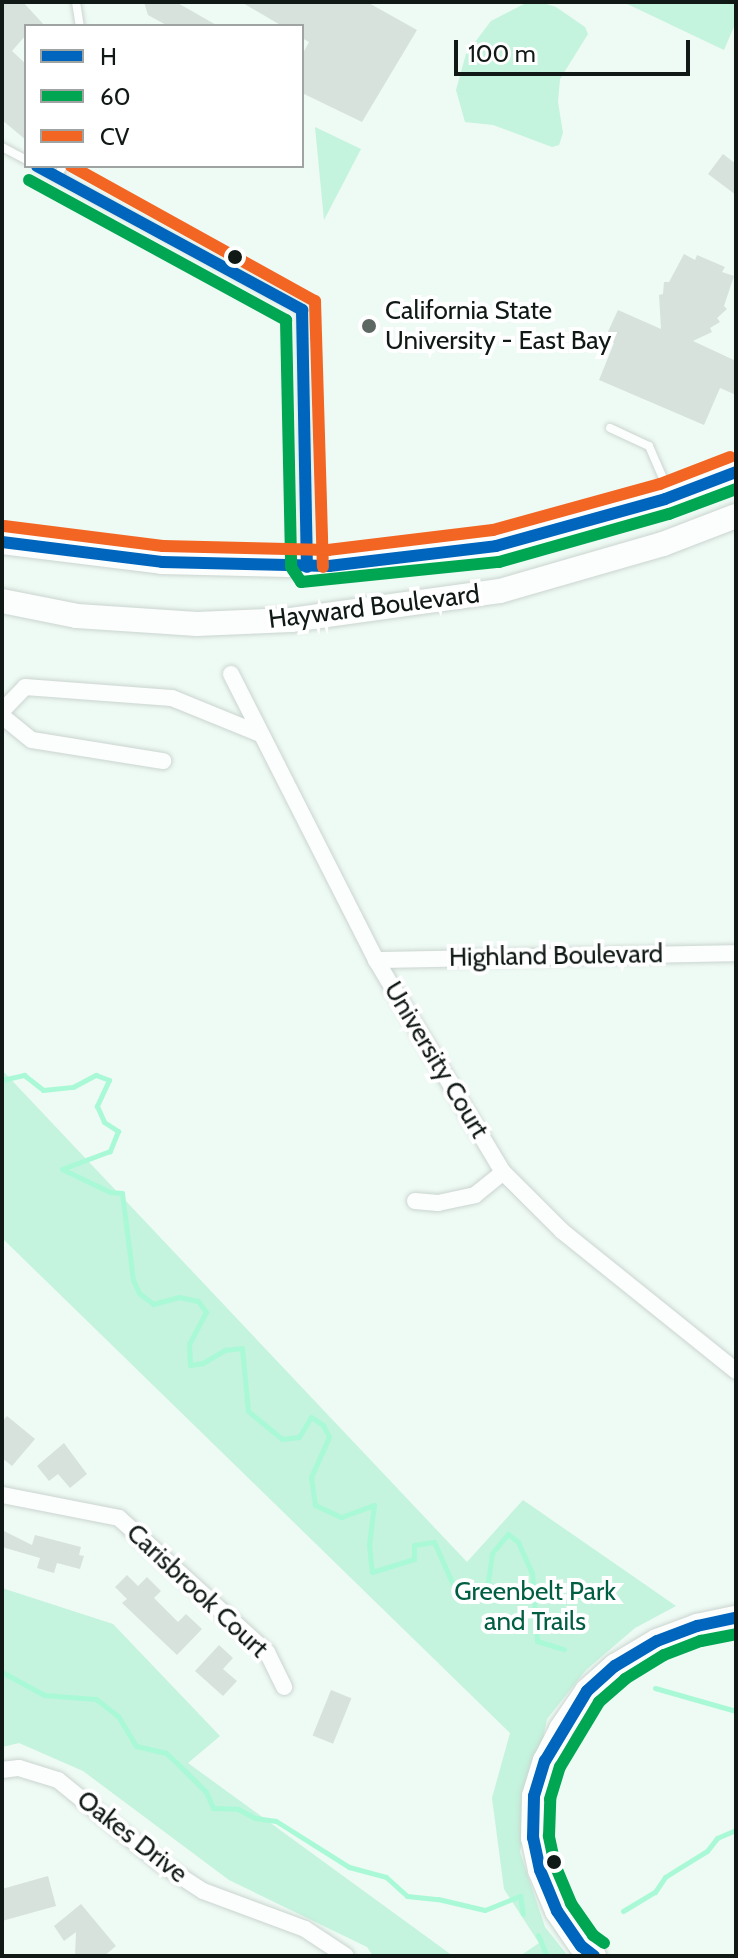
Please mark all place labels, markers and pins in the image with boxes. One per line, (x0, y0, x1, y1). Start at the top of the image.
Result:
unlabelled marker (227, 249, 243, 265)
place label: California State University - East Bay (385, 295, 611, 356)
marker: California State University - East Bay (360, 317, 378, 335)
unlabelled marker (546, 1854, 562, 1870)

